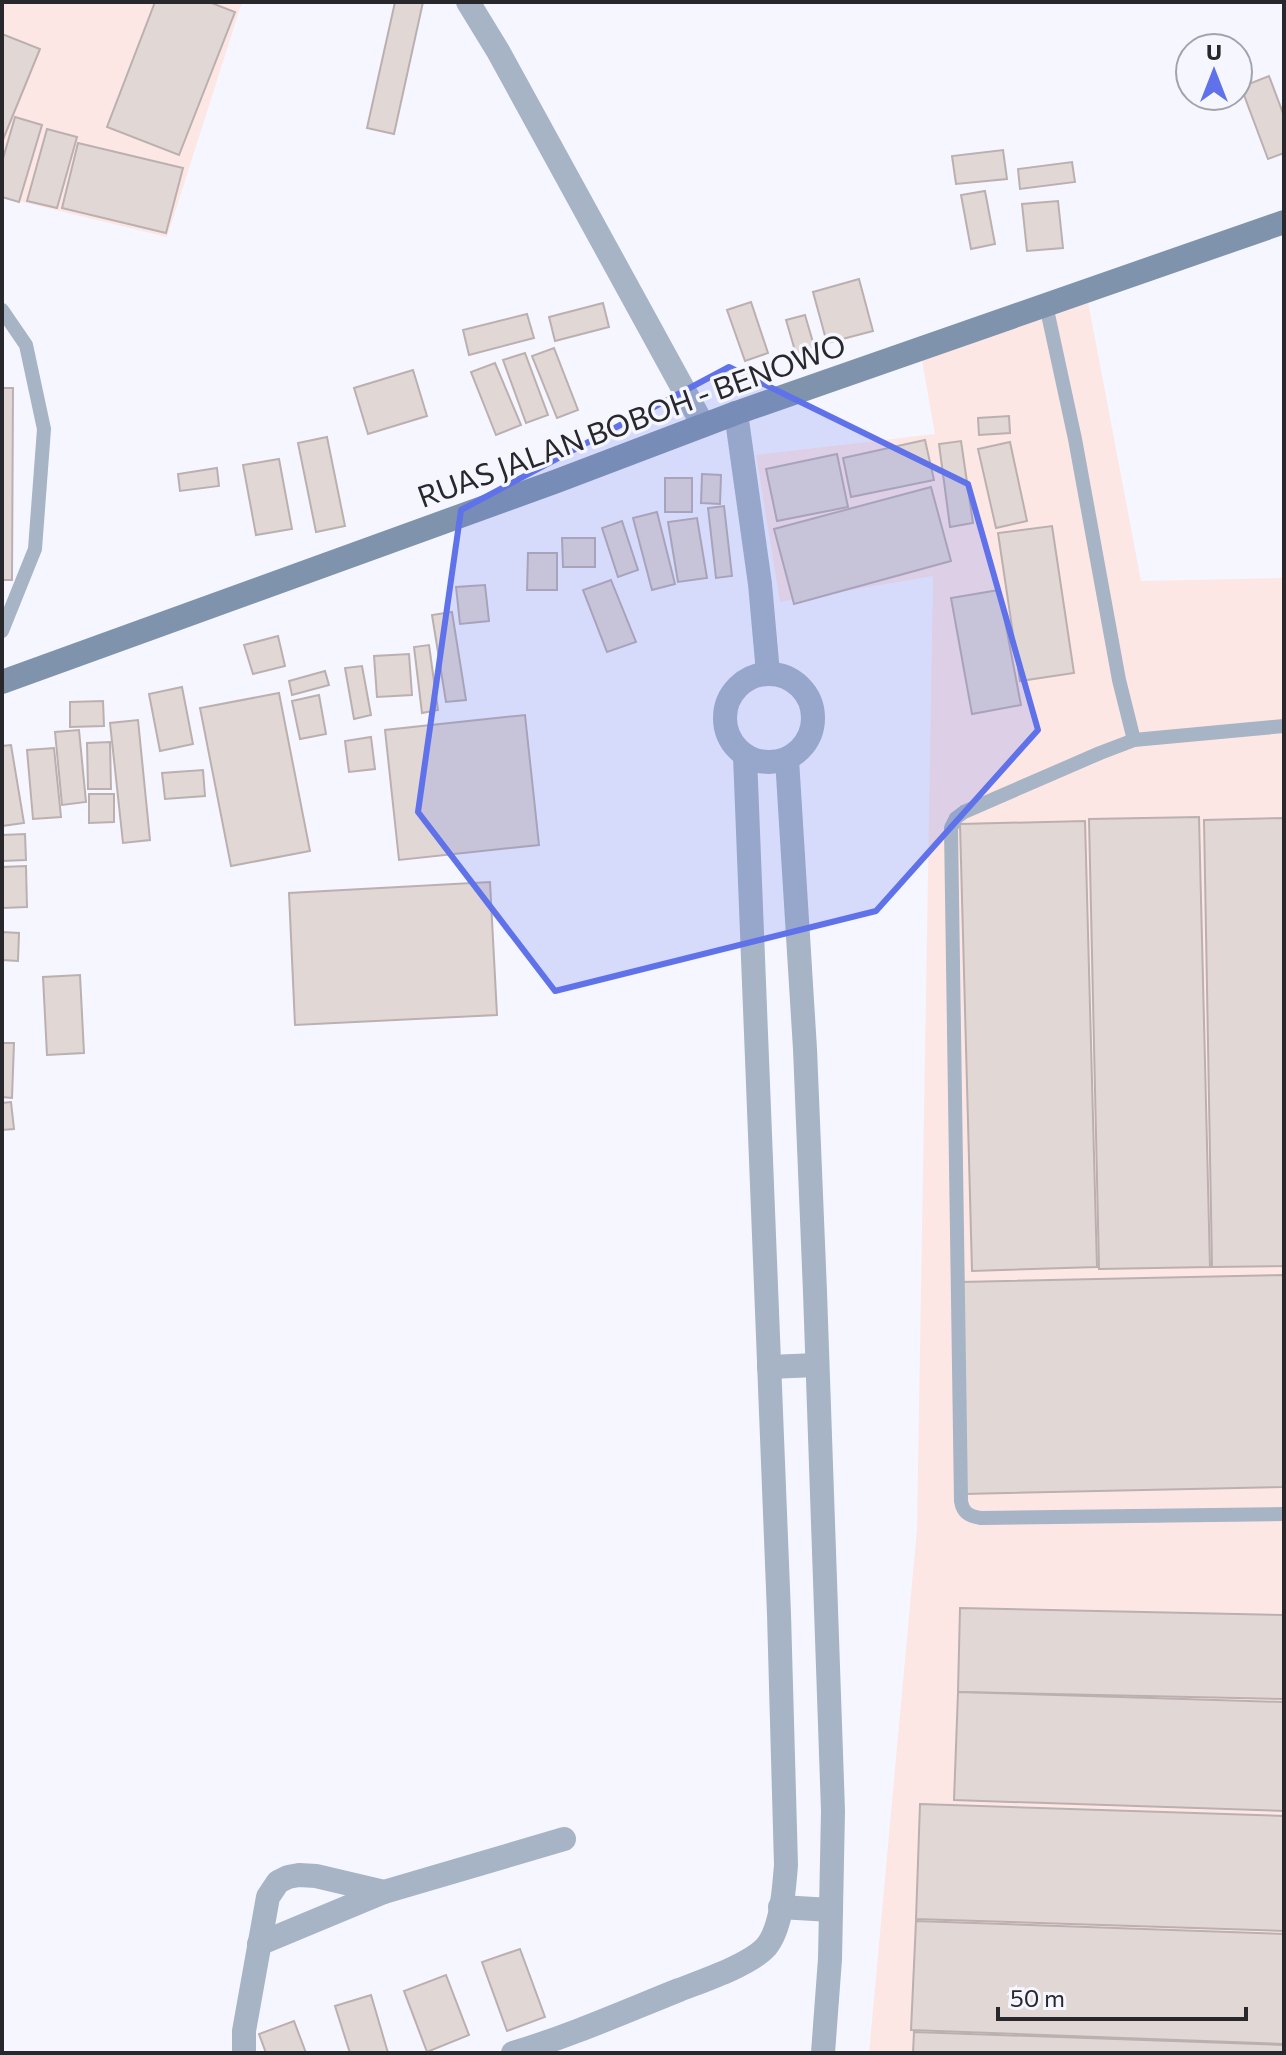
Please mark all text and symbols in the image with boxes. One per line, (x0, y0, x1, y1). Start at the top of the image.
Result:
north arrow (1174, 32, 1254, 112)
text: U (1206, 38, 1222, 65)
street label: RUAS JALAN BOBOH - BENOWO (412, 324, 850, 514)
scale bar (998, 1971, 1246, 2021)
text: 50 m (1010, 1983, 1065, 2012)

